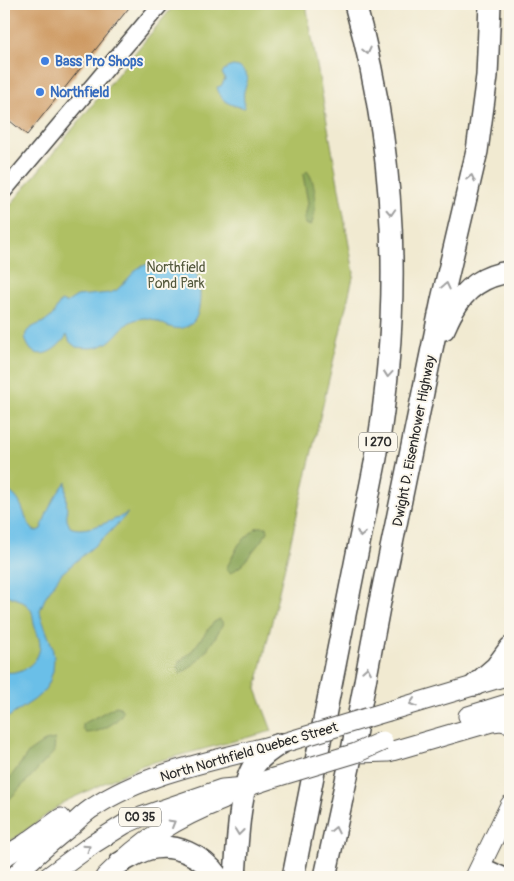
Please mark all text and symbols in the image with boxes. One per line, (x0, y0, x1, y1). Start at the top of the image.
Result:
one-way arrow (361, 47, 372, 56)
place label: Bass Pro Shops (55, 53, 144, 70)
marker: Bass Pro Shops (39, 55, 51, 67)
place label: Northfield (50, 84, 110, 101)
marker: Northfield (34, 86, 46, 98)
one-way arrow (466, 174, 476, 183)
one-way arrow (385, 208, 396, 216)
park label: Northfield Pond Park (146, 259, 206, 292)
one-way arrow (440, 282, 451, 291)
street label: Dwight D. Eisenhower Highway (389, 354, 439, 528)
one-way arrow (383, 370, 394, 378)
road number: I 270 (359, 432, 397, 452)
one-way arrow (356, 530, 366, 538)
one-way arrow (362, 666, 372, 675)
one-way arrow (409, 698, 418, 708)
street label: North Northfield Quebec Street (158, 718, 340, 786)
road number: CO 35 (119, 808, 161, 826)
one-way arrow (167, 820, 176, 830)
one-way arrow (329, 825, 340, 834)
one-way arrow (234, 828, 245, 836)
one-way arrow (81, 845, 90, 854)

